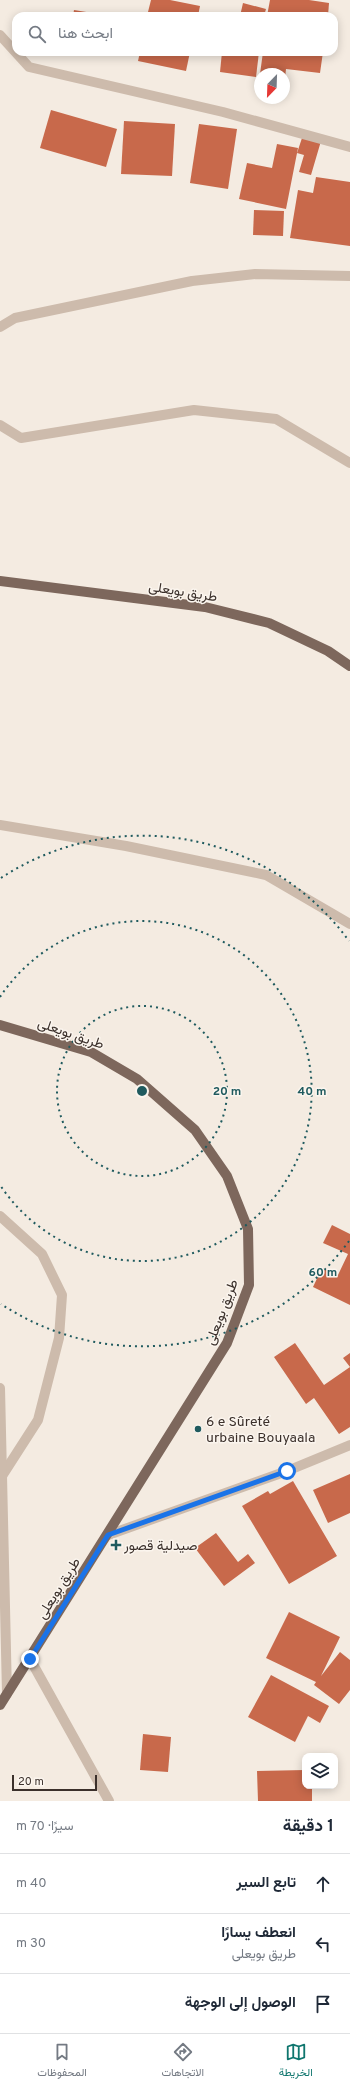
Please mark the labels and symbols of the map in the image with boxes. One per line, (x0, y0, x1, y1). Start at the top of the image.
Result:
north arrow (254, 68, 290, 104)
street label: طريق بويعلى (147, 579, 218, 606)
street label: طريق بويعلى (35, 1015, 106, 1054)
centre of rings (135, 1084, 149, 1098)
text: 20 m (213, 1084, 241, 1100)
text: 40 m (297, 1084, 327, 1100)
text: 60 m (309, 1265, 337, 1281)
street label: طريق بويعلى (202, 1277, 243, 1348)
place label: 6 e Sûreté urbaine Bouyaala (206, 1414, 315, 1447)
marker: 6 e Sûreté urbaine Bouyaala (193, 1424, 203, 1434)
route start (278, 1462, 296, 1480)
place label: صيدلية قصور (123, 1538, 198, 1555)
marker: صيدلية قصور (111, 1540, 121, 1550)
street label: طريق بويعلى (34, 1555, 85, 1623)
route end (21, 1650, 39, 1668)
scale bar (12, 1773, 97, 1792)

